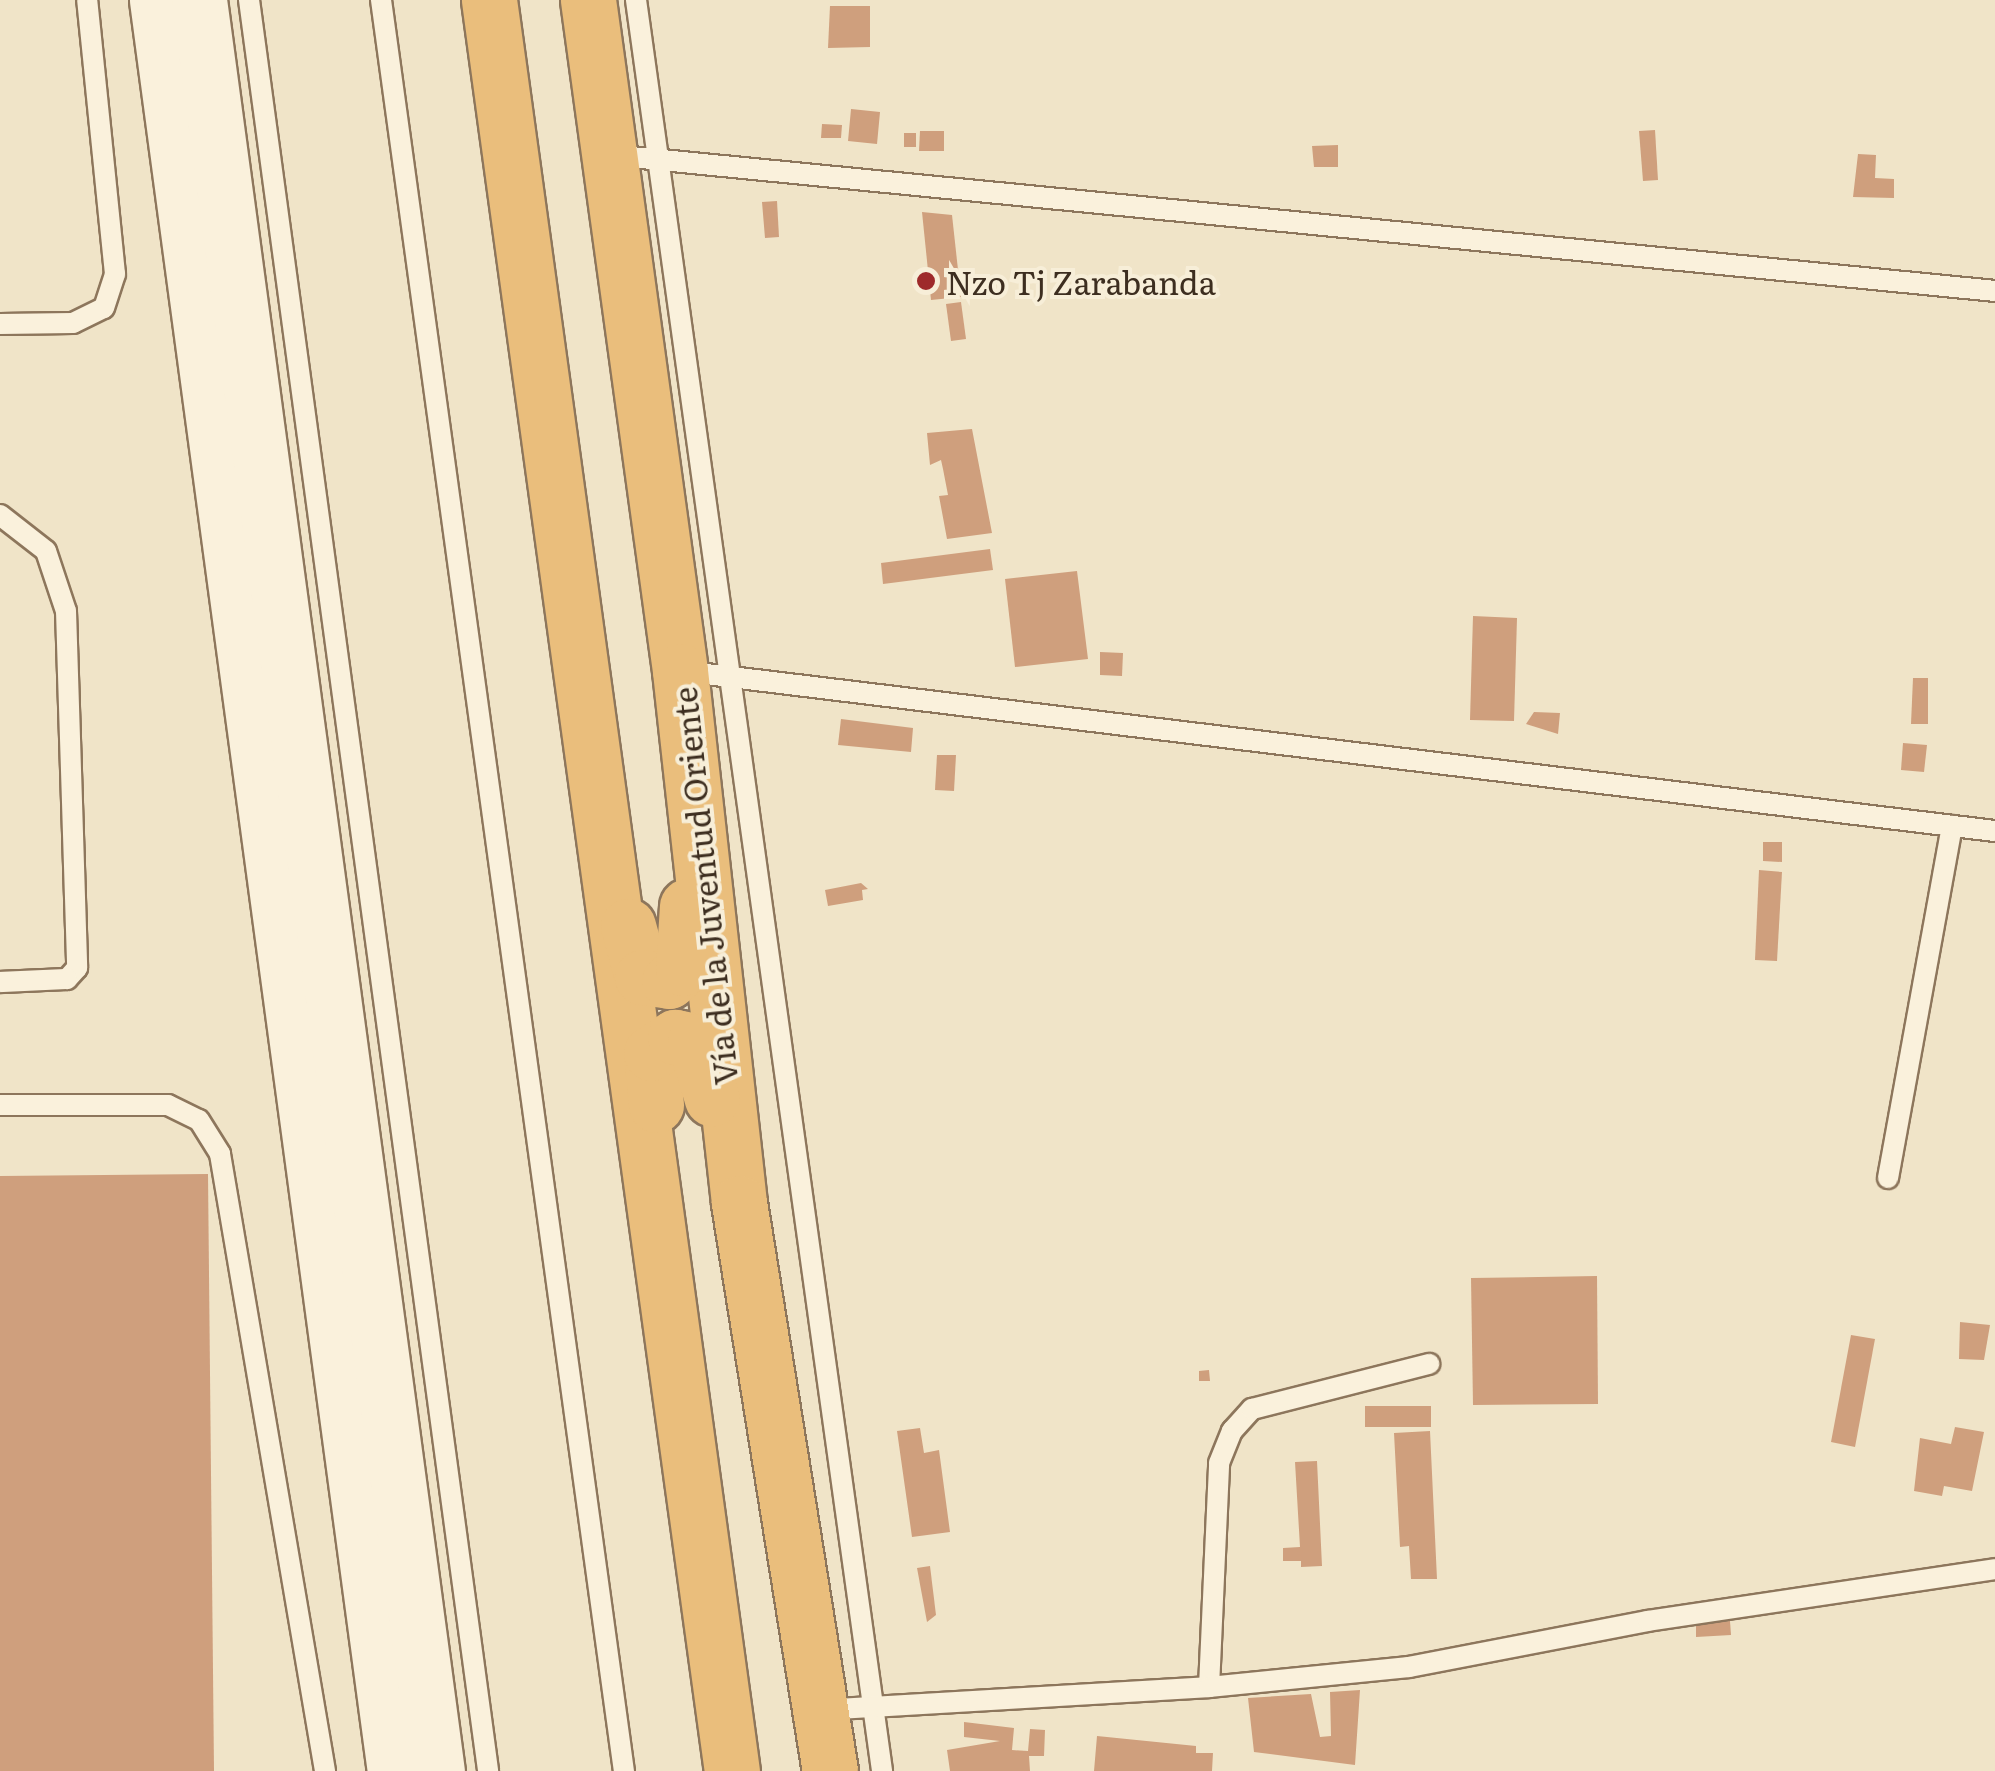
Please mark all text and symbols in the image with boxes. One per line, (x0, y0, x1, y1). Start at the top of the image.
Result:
place label: Nzo Tj Zarabanda (946, 262, 1216, 300)
marker: Nzo Tj Zarabanda (915, 270, 937, 292)
street label: Vía de la Juventud Oriente (664, 685, 744, 1087)

